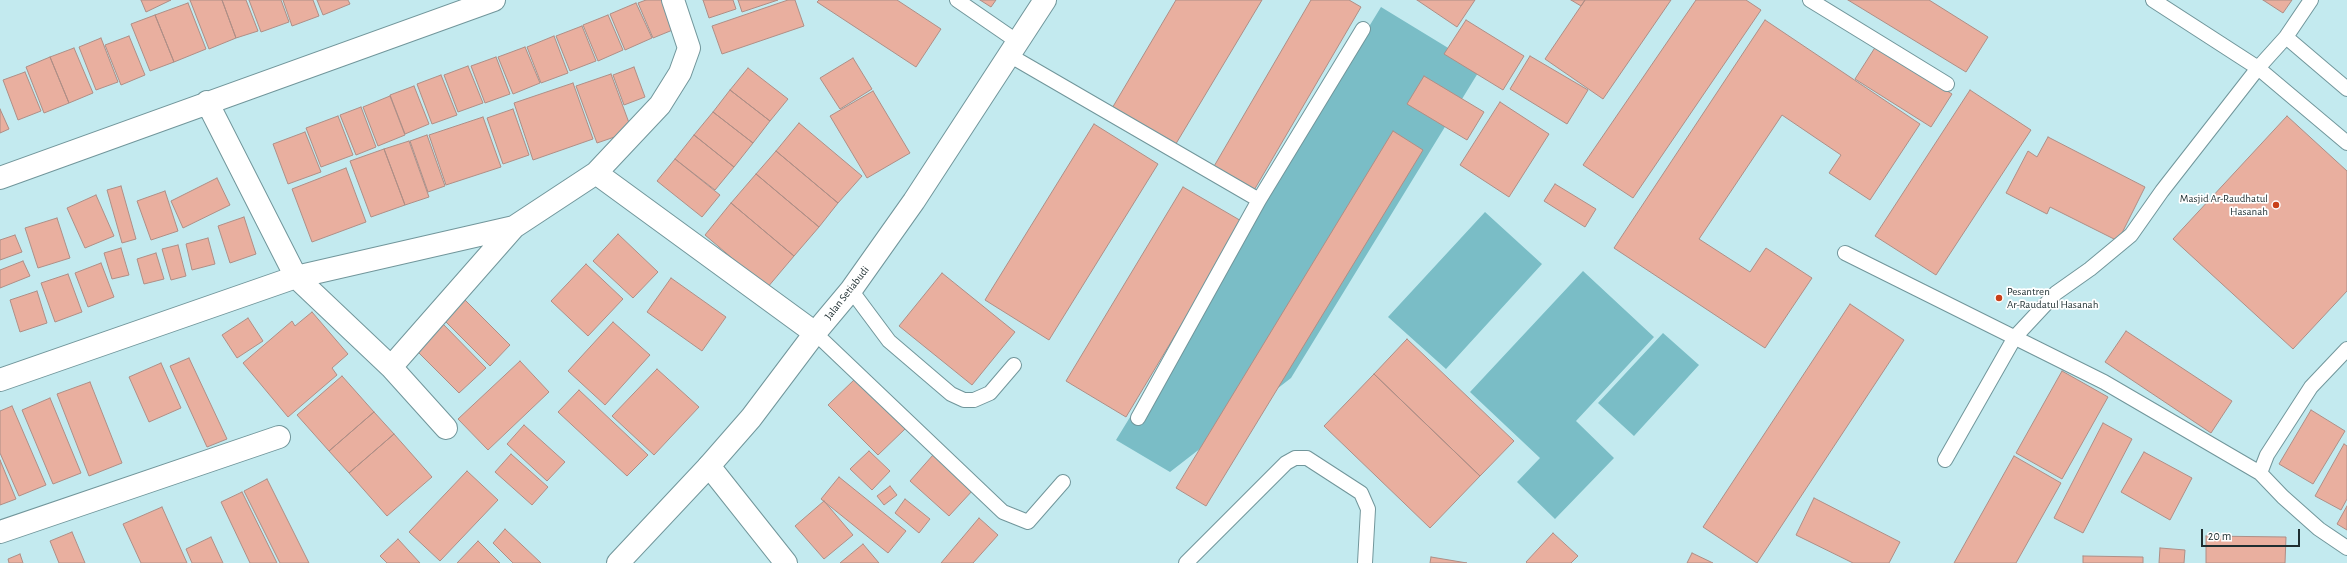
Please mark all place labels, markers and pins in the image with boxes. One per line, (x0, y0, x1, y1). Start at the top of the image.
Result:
place label: Masjid Ar-Raudhatul Hasanah (2180, 192, 2268, 218)
marker: Masjid Ar-Raudhatul Hasanah (2271, 200, 2281, 210)
place label: Pesantren Ar-Raudatul Hasanah (2007, 285, 2098, 311)
marker: Pesantren Ar-Raudatul Hasanah (1994, 293, 2004, 303)

